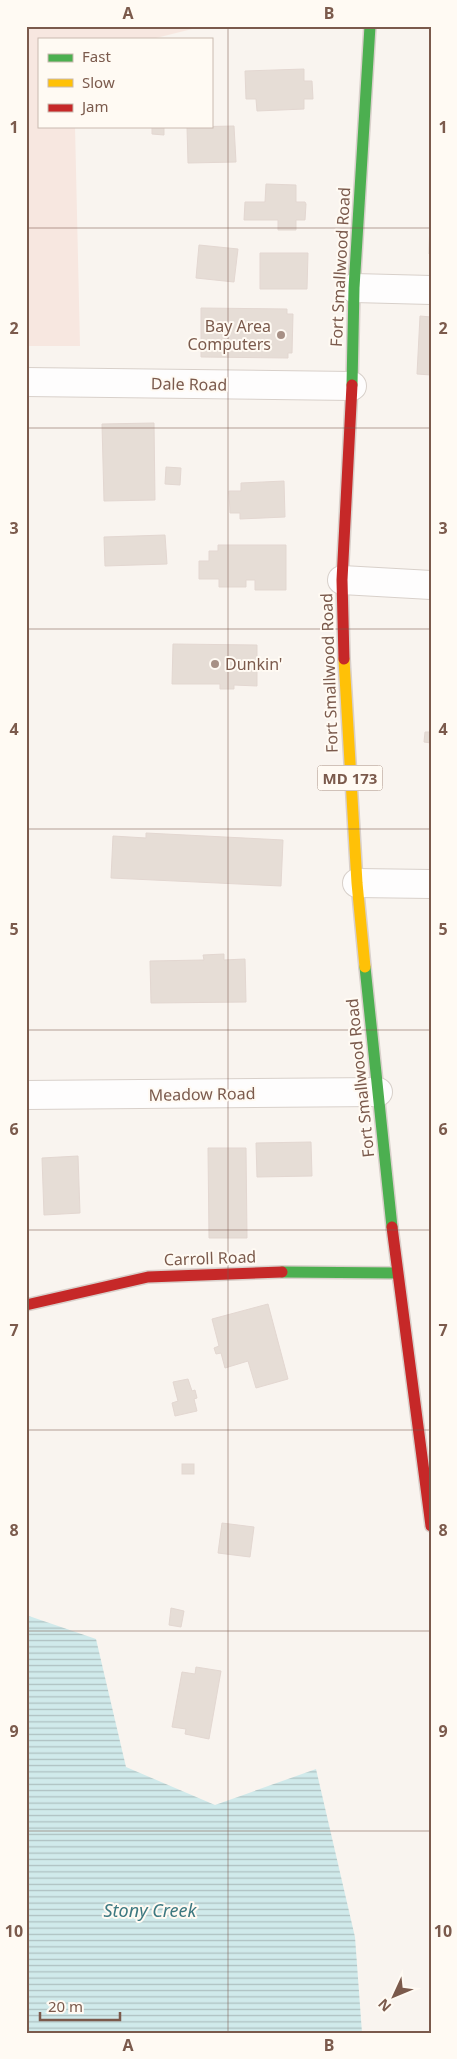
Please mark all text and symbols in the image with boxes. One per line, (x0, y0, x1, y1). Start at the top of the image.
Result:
text: A (122, 2, 134, 24)
text: B (324, 2, 334, 24)
legend (38, 38, 212, 128)
text: Fast (82, 46, 111, 66)
text: Slow (82, 72, 115, 92)
text: Jam (80, 96, 109, 116)
text: 1 (9, 116, 19, 138)
text: 1 (438, 116, 448, 138)
street label: Fort Smallwood Road (325, 187, 355, 347)
place label: Bay Area Computers (187, 315, 271, 355)
text: 2 (9, 317, 19, 339)
text: 2 (438, 317, 448, 339)
marker: Bay Area Computers (275, 329, 287, 341)
street label: Dale Road (151, 372, 227, 396)
text: 3 (9, 517, 19, 539)
text: 3 (438, 517, 448, 539)
street label: Fort Smallwood Road (315, 593, 343, 753)
place label: Dunkin' (225, 653, 282, 675)
marker: Dunkin' (209, 658, 221, 670)
text: 4 (9, 718, 19, 740)
text: 4 (438, 718, 448, 740)
road number: MD 173 (318, 766, 382, 790)
text: 5 (9, 918, 19, 940)
text: 5 (438, 918, 448, 940)
street label: Fort Smallwood Road (341, 997, 379, 1159)
street label: Meadow Road (148, 1082, 256, 1106)
text: 6 (9, 1118, 19, 1140)
text: 6 (438, 1118, 448, 1140)
street label: Carroll Road (163, 1245, 257, 1271)
text: 7 (9, 1319, 19, 1341)
text: 7 (438, 1319, 448, 1341)
text: 8 (9, 1519, 19, 1541)
text: 8 (438, 1519, 448, 1541)
text: 9 (9, 1720, 19, 1742)
text: 9 (438, 1720, 448, 1742)
water label: Stony Creek (104, 1898, 198, 1922)
text: 10 (5, 1920, 23, 1942)
text: 10 (434, 1920, 452, 1942)
north arrow (370, 1972, 420, 2022)
scale bar (40, 1989, 120, 2021)
text: N (373, 1995, 395, 2016)
text: 20 m (48, 1996, 83, 2016)
text: A (122, 2034, 134, 2056)
text: B (324, 2034, 334, 2056)

